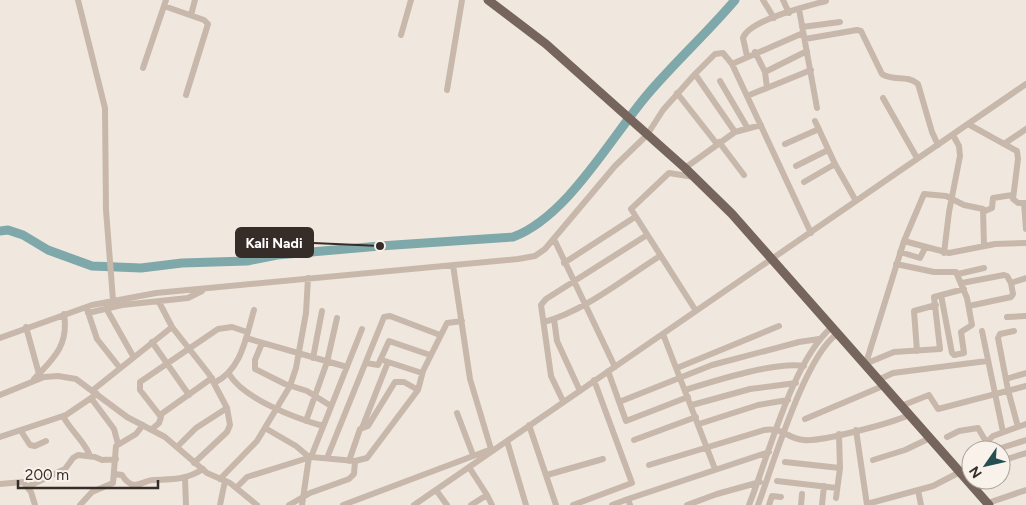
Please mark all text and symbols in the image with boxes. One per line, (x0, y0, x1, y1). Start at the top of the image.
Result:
callout: Kali Nadi (236, 228, 313, 257)
text: Kali Nadi (245, 235, 303, 252)
north arrow (961, 440, 1011, 490)
scale bar (18, 458, 158, 490)
text: N (966, 463, 986, 481)
text: 200 m (25, 466, 69, 484)

